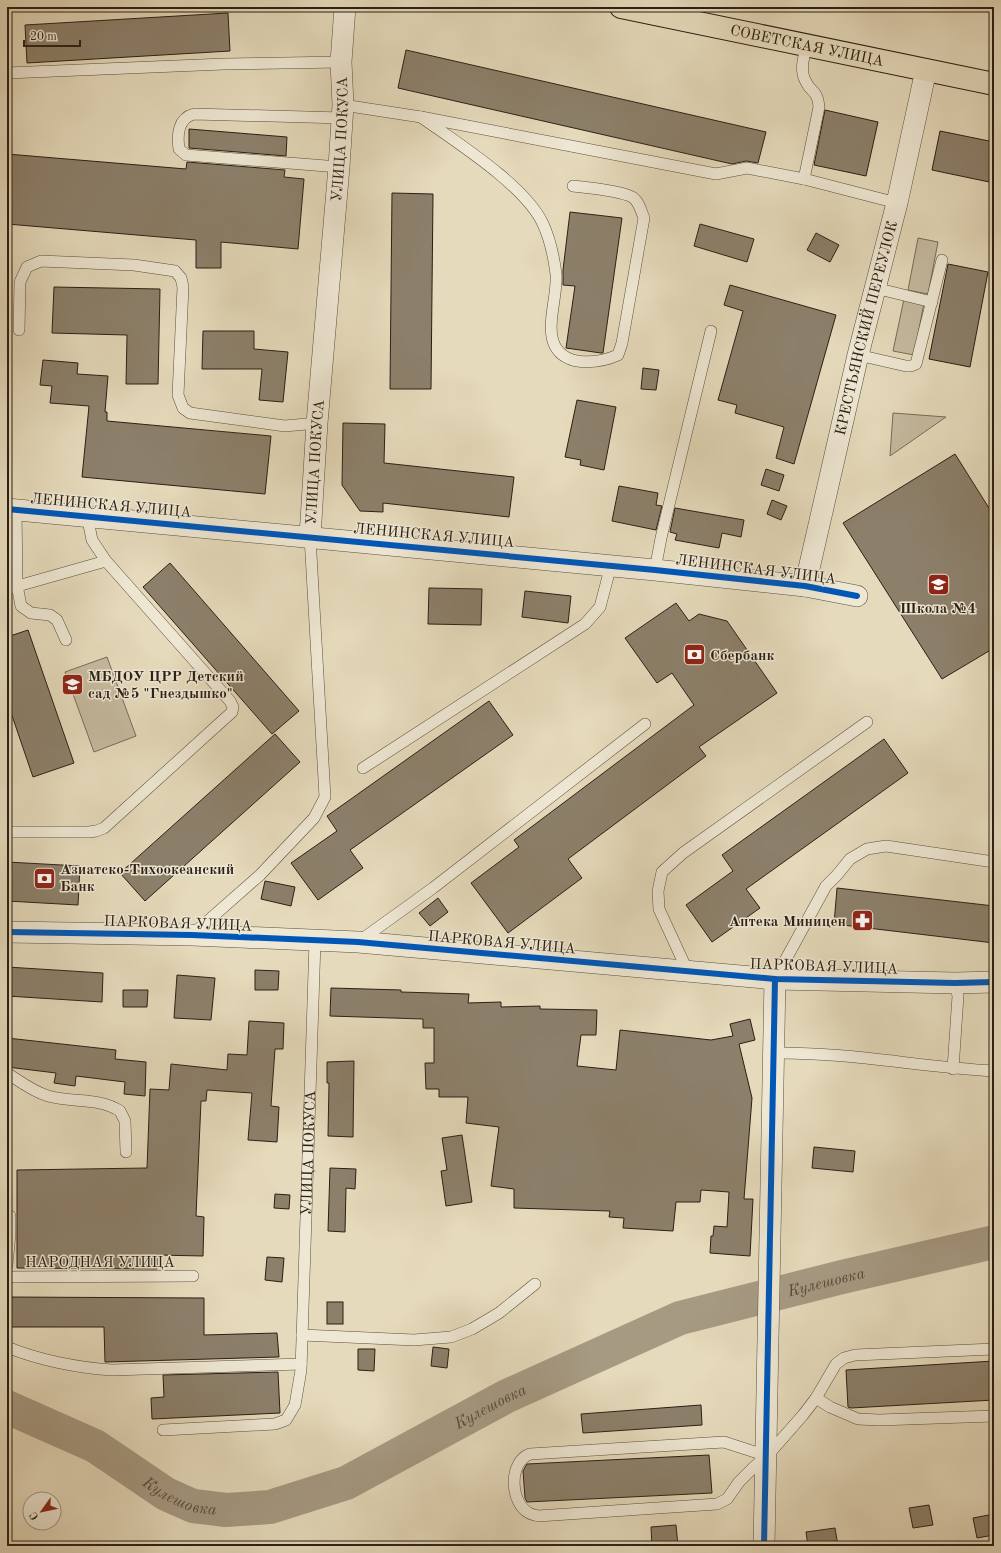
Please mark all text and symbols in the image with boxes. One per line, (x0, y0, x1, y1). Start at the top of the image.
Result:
scale bar (24, 22, 80, 48)
street label: СОВЕТСКАЯ УЛИЦА (729, 24, 885, 70)
text: 20 m (30, 31, 57, 43)
street label: УЛИЦА ПОКУСА (330, 76, 352, 202)
street label: КРЕСТЬЯНСКИЙ ПЕРЕУЛОК (834, 220, 901, 437)
street label: УЛИЦА ПОКУСА (305, 399, 328, 525)
street label: ЛЕНИНСКАЯ УЛИЦА (30, 492, 193, 521)
street label: ЛЕНИНСКАЯ УЛИЦА (353, 522, 516, 551)
street label: ЛЕНИНСКАЯ УЛИЦА (675, 553, 837, 588)
school or university icon: Школа №4 (925, 572, 951, 598)
place label: Школа №4 (900, 602, 976, 617)
bank icon: Сбербанк (681, 642, 707, 668)
place label: Сбербанк (710, 649, 774, 664)
place label: МБДОУ ЦРР Детский сад №5 "Гнездышко" (88, 670, 244, 702)
school or university icon: МБДОУ ЦРР Детский сад №5 "Гнездышко" (60, 672, 86, 698)
place label: Азиатско-Тихоокеанский Банк (60, 863, 234, 895)
bank icon: Азиатско-Тихоокеанский Банк (31, 865, 57, 891)
pharmacy icon: Аптека Миницен (849, 908, 875, 934)
street label: ПАРКОВАЯ УЛИЦА (103, 914, 253, 935)
place label: Аптека Миницен (729, 915, 846, 930)
street label: ПАРКОВАЯ УЛИЦА (427, 930, 577, 957)
street label: ПАРКОВАЯ УЛИЦА (749, 957, 899, 978)
street label: УЛИЦА ПОКУСА (300, 1090, 319, 1216)
street label: НАРОДНАЯ УЛИЦА (25, 1256, 176, 1271)
water label: Кулешовка (785, 1266, 867, 1301)
water label: Кулешовка (451, 1382, 530, 1433)
water label: Кулешовка (139, 1474, 218, 1519)
north arrow (22, 1491, 62, 1531)
text: С (28, 1510, 41, 1522)

